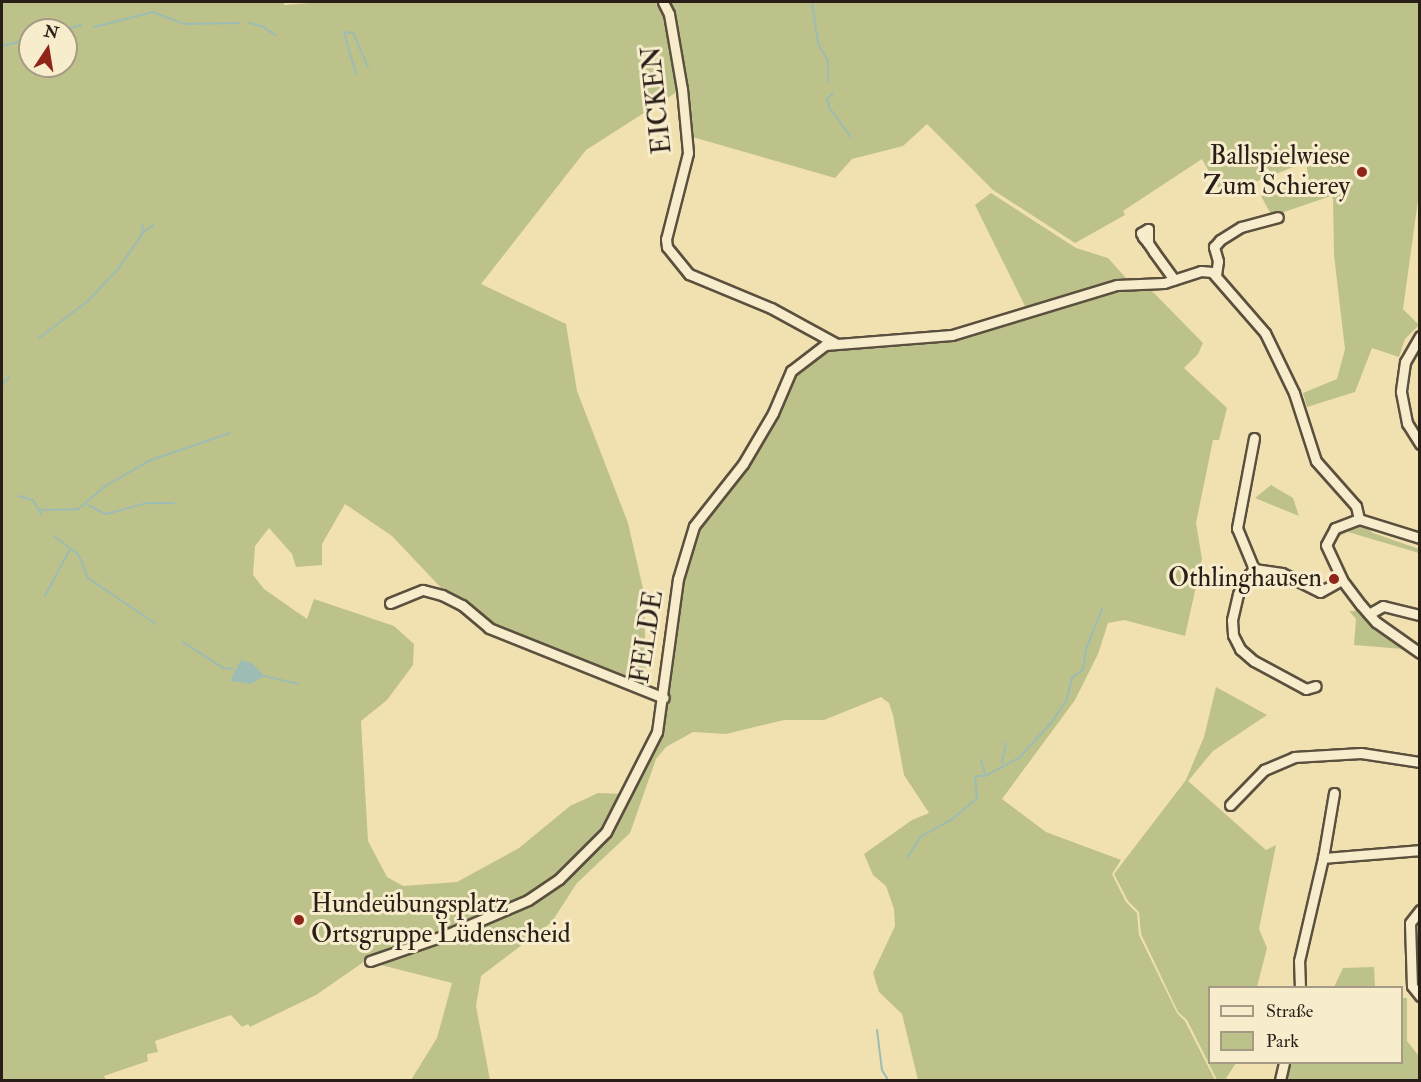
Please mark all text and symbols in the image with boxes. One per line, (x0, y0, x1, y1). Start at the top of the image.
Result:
north arrow (18, 18, 78, 78)
text: N (42, 21, 60, 44)
street label: EICKEN (637, 45, 679, 155)
place label: Ballspielwiese Zum Schierey (1203, 141, 1350, 202)
marker: Ballspielwiese Zum Schierey (1355, 165, 1369, 179)
place label: Othlinghausen (1168, 563, 1322, 595)
marker: Othlinghausen (1327, 572, 1341, 586)
street label: FELDE (625, 588, 671, 686)
place label: Hundeübungsplatz Ortsgruppe Lüdenscheid (311, 889, 571, 951)
marker: Hundeübungsplatz Ortsgruppe Lüdenscheid (292, 913, 306, 927)
legend (1208, 986, 1403, 1064)
text: Straße (1266, 1000, 1313, 1023)
text: Park (1266, 1030, 1299, 1053)

